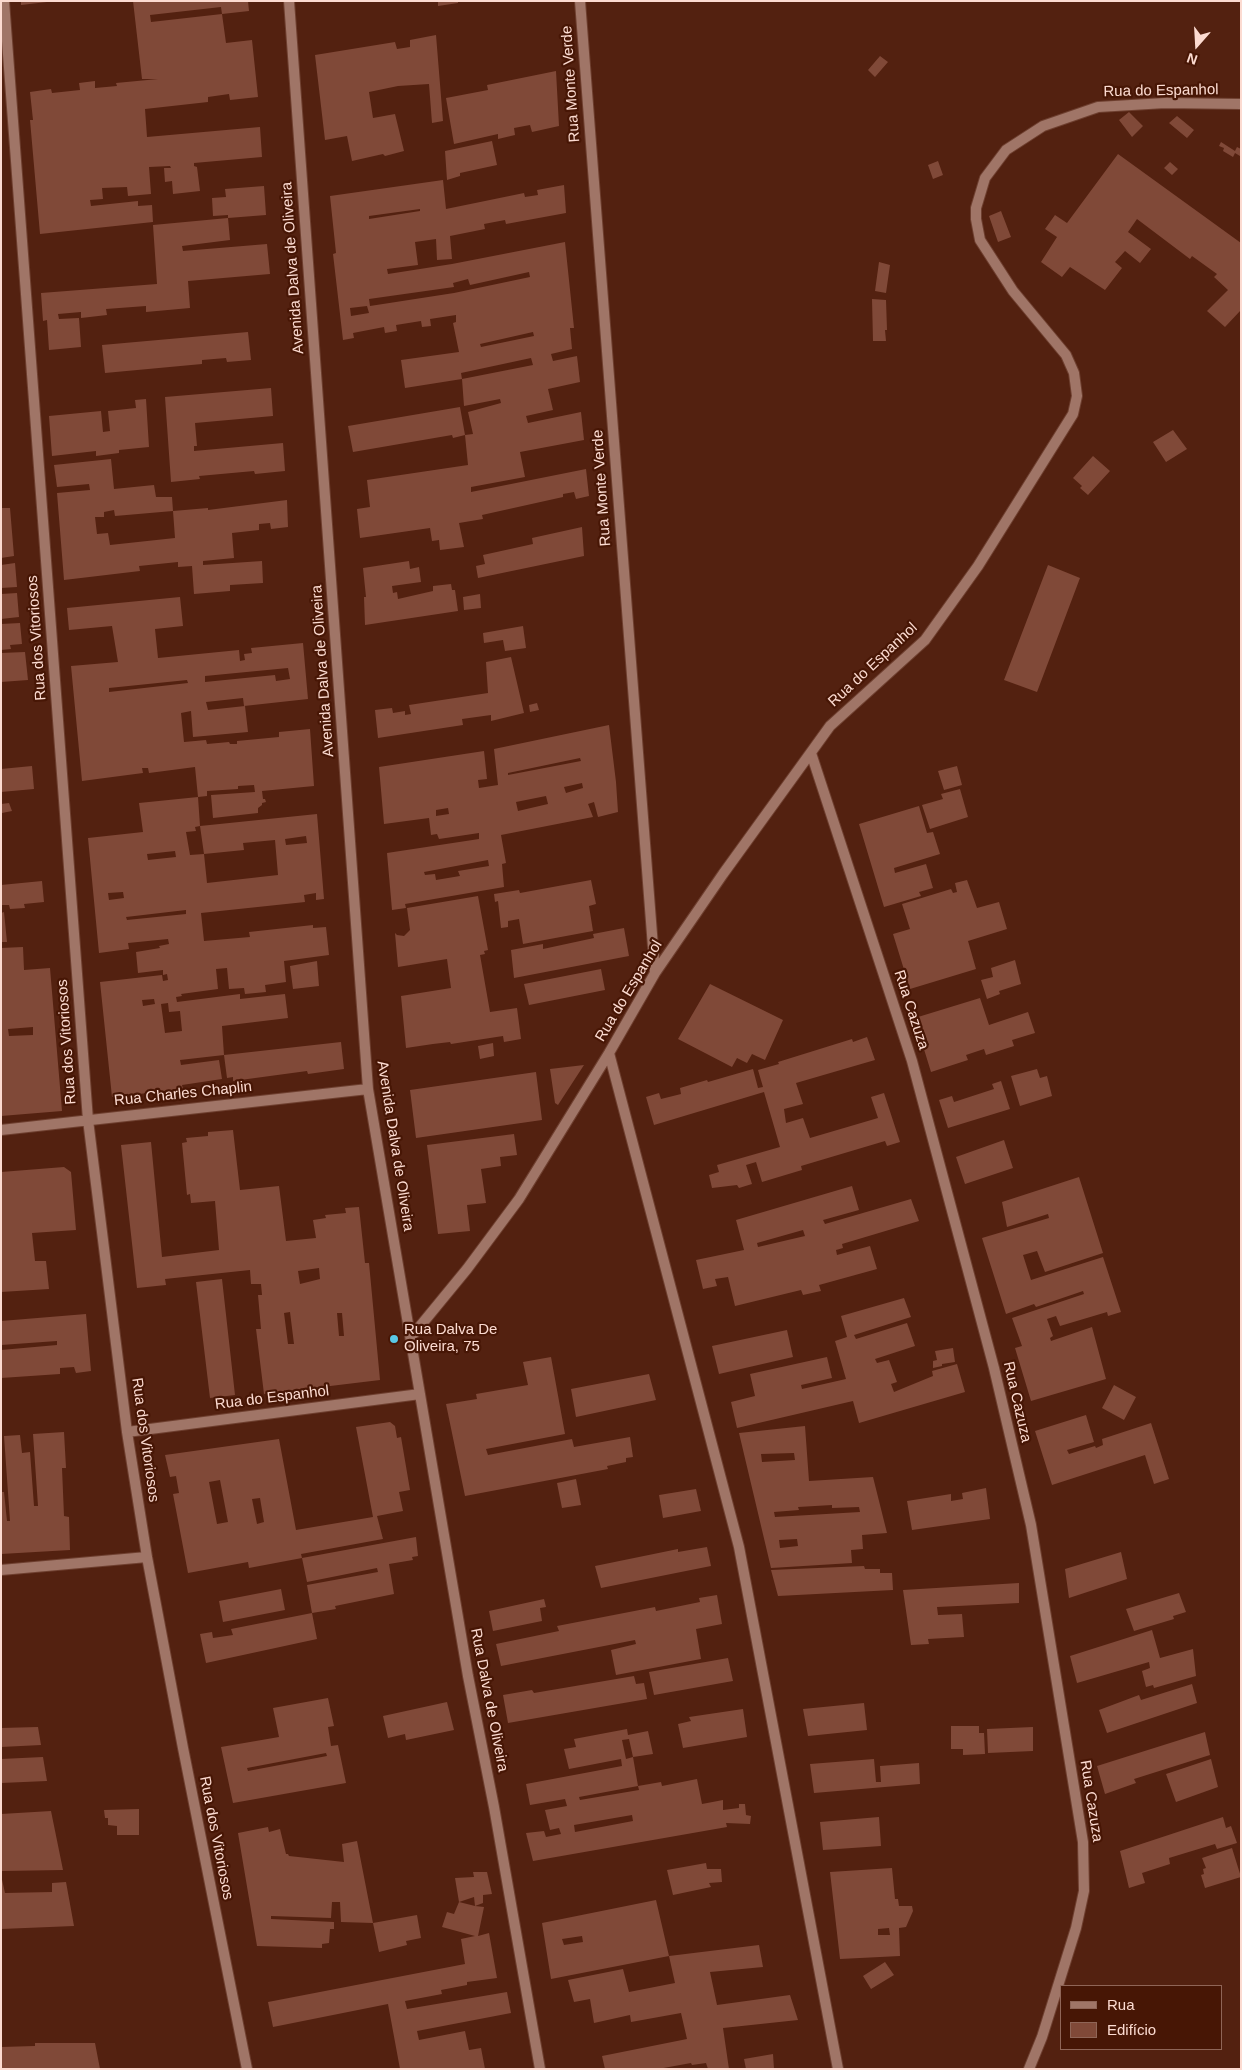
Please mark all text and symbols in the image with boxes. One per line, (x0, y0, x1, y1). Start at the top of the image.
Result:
north arrow (1172, 20, 1222, 70)
street label: Rua Monte Verde (558, 25, 584, 143)
text: N (1185, 50, 1200, 68)
street label: Rua do Espanhol (1103, 81, 1219, 101)
street label: Avenida Dalva de Oliveira (278, 181, 308, 355)
street label: Rua Monte Verde (589, 429, 615, 547)
street label: Rua dos Vitoriosos (24, 575, 50, 701)
street label: Avenida Dalva de Oliveira (308, 584, 338, 758)
street label: Rua do Espanhol (825, 619, 921, 711)
street label: Rua do Espanhol (592, 937, 666, 1045)
street label: Rua Cazuza (890, 968, 932, 1052)
street label: Rua dos Vitoriosos (54, 979, 80, 1105)
street label: Avenida Dalva de Oliveira (373, 1059, 417, 1233)
street label: Rua Charles Chaplin (113, 1078, 253, 1110)
place label: Rua Dalva De Oliveira, 75 (404, 1321, 497, 1356)
marker: Rua Dalva De Oliveira, 75 (388, 1333, 400, 1345)
street label: Rua Cazuza (999, 1360, 1035, 1444)
street label: Rua dos Vitoriosos (127, 1377, 163, 1503)
street label: Rua do Espanhol (214, 1382, 330, 1414)
street label: Rua Dalva de Oliveira (466, 1627, 512, 1773)
street label: Rua Cazuza (1076, 1759, 1106, 1843)
street label: Rua dos Vitoriosos (195, 1775, 237, 1901)
legend (1060, 1985, 1222, 2050)
text: Rua (1107, 1996, 1135, 2013)
text: Edifício (1107, 2021, 1156, 2038)

